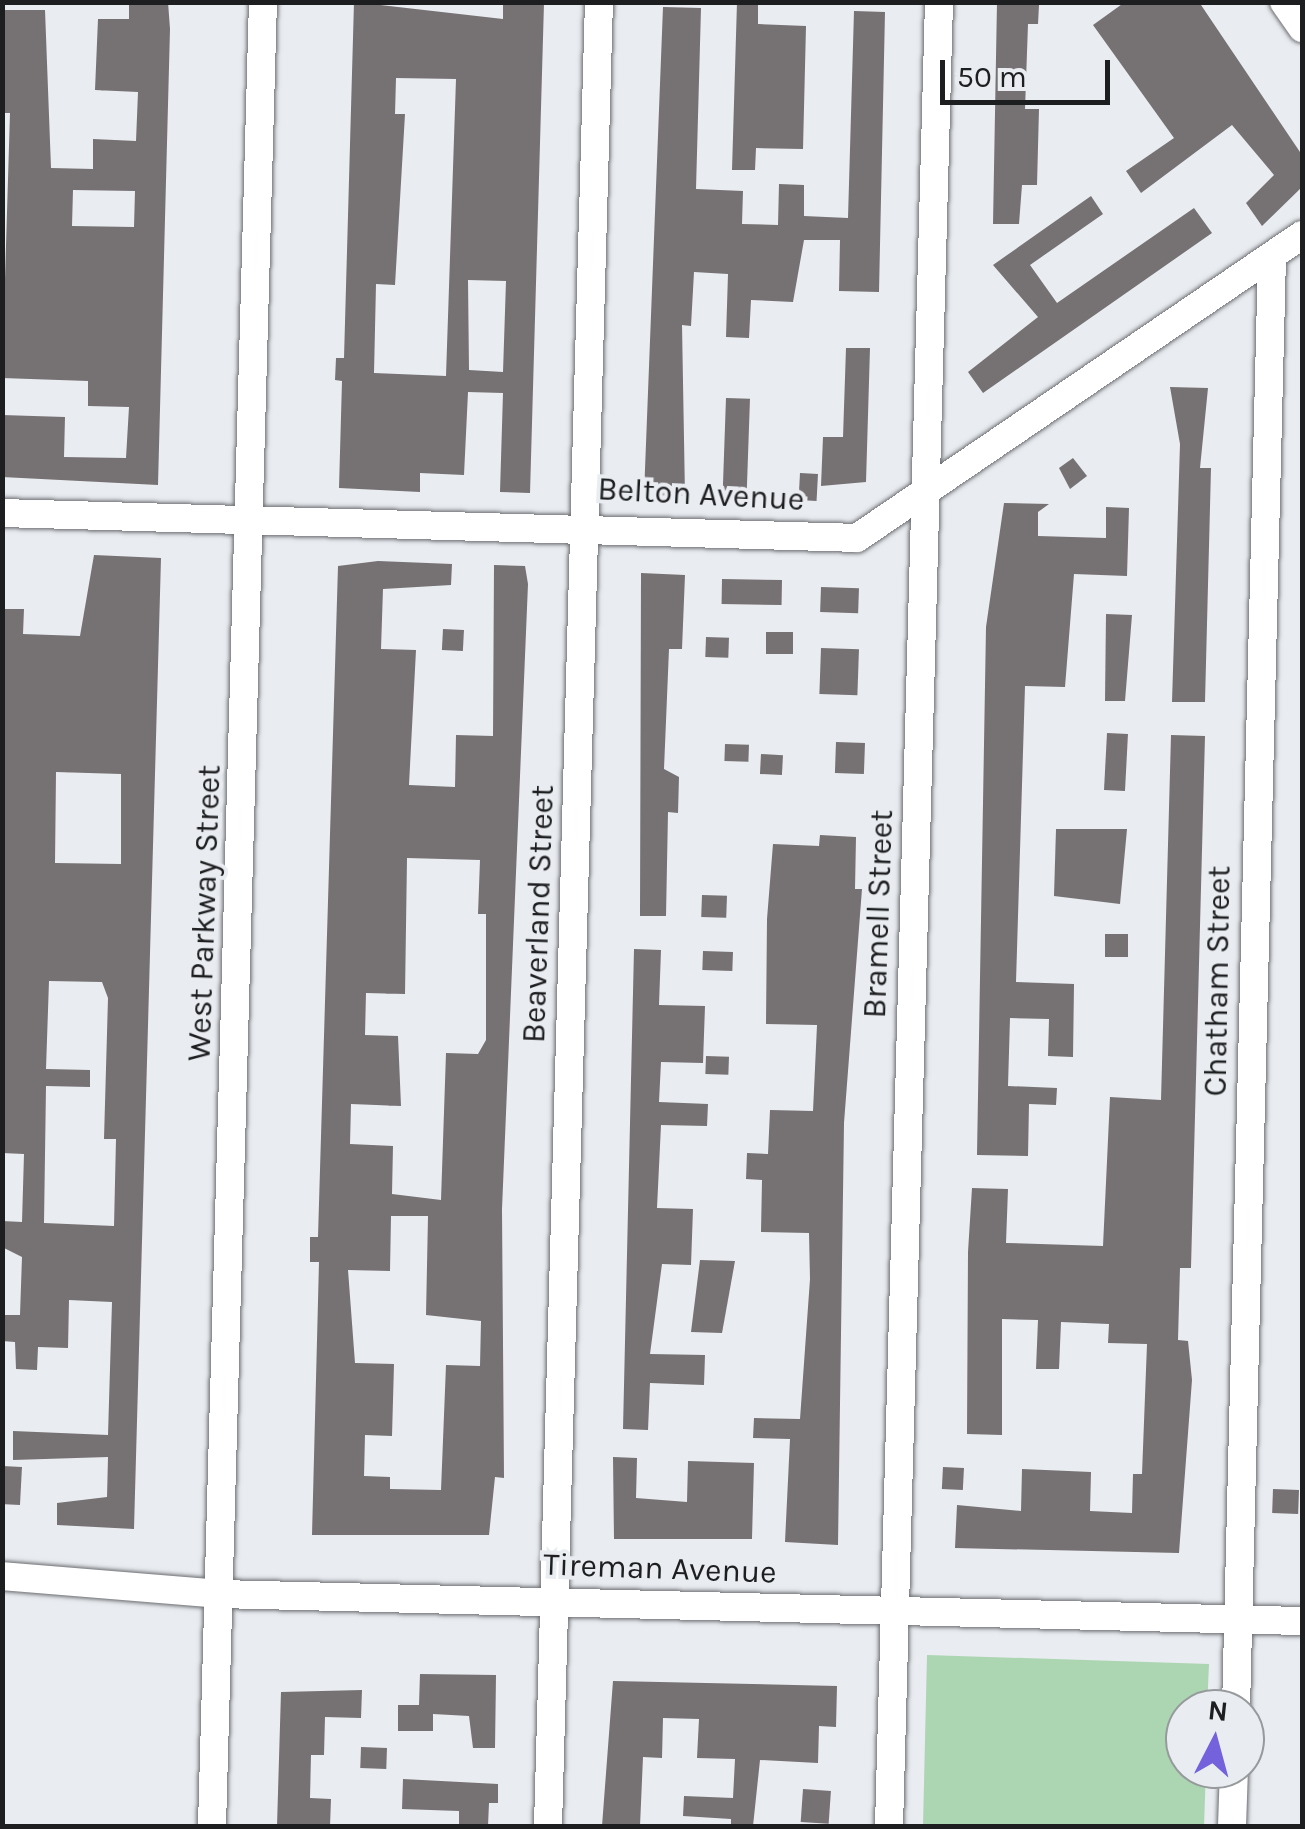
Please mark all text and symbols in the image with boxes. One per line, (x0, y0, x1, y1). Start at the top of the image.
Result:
scale bar (945, 40, 1115, 102)
text: 50 m (957, 59, 1027, 95)
street label: Belton Avenue (597, 470, 805, 520)
street label: West Parkway Street (181, 764, 229, 1062)
street label: Beaverland Street (515, 784, 563, 1044)
street label: Bramell Street (856, 809, 902, 1019)
street label: Chatham Street (1197, 865, 1239, 1097)
street label: Tireman Avenue (543, 1546, 777, 1592)
north arrow (1165, 1689, 1265, 1789)
text: N (1206, 1693, 1230, 1728)

